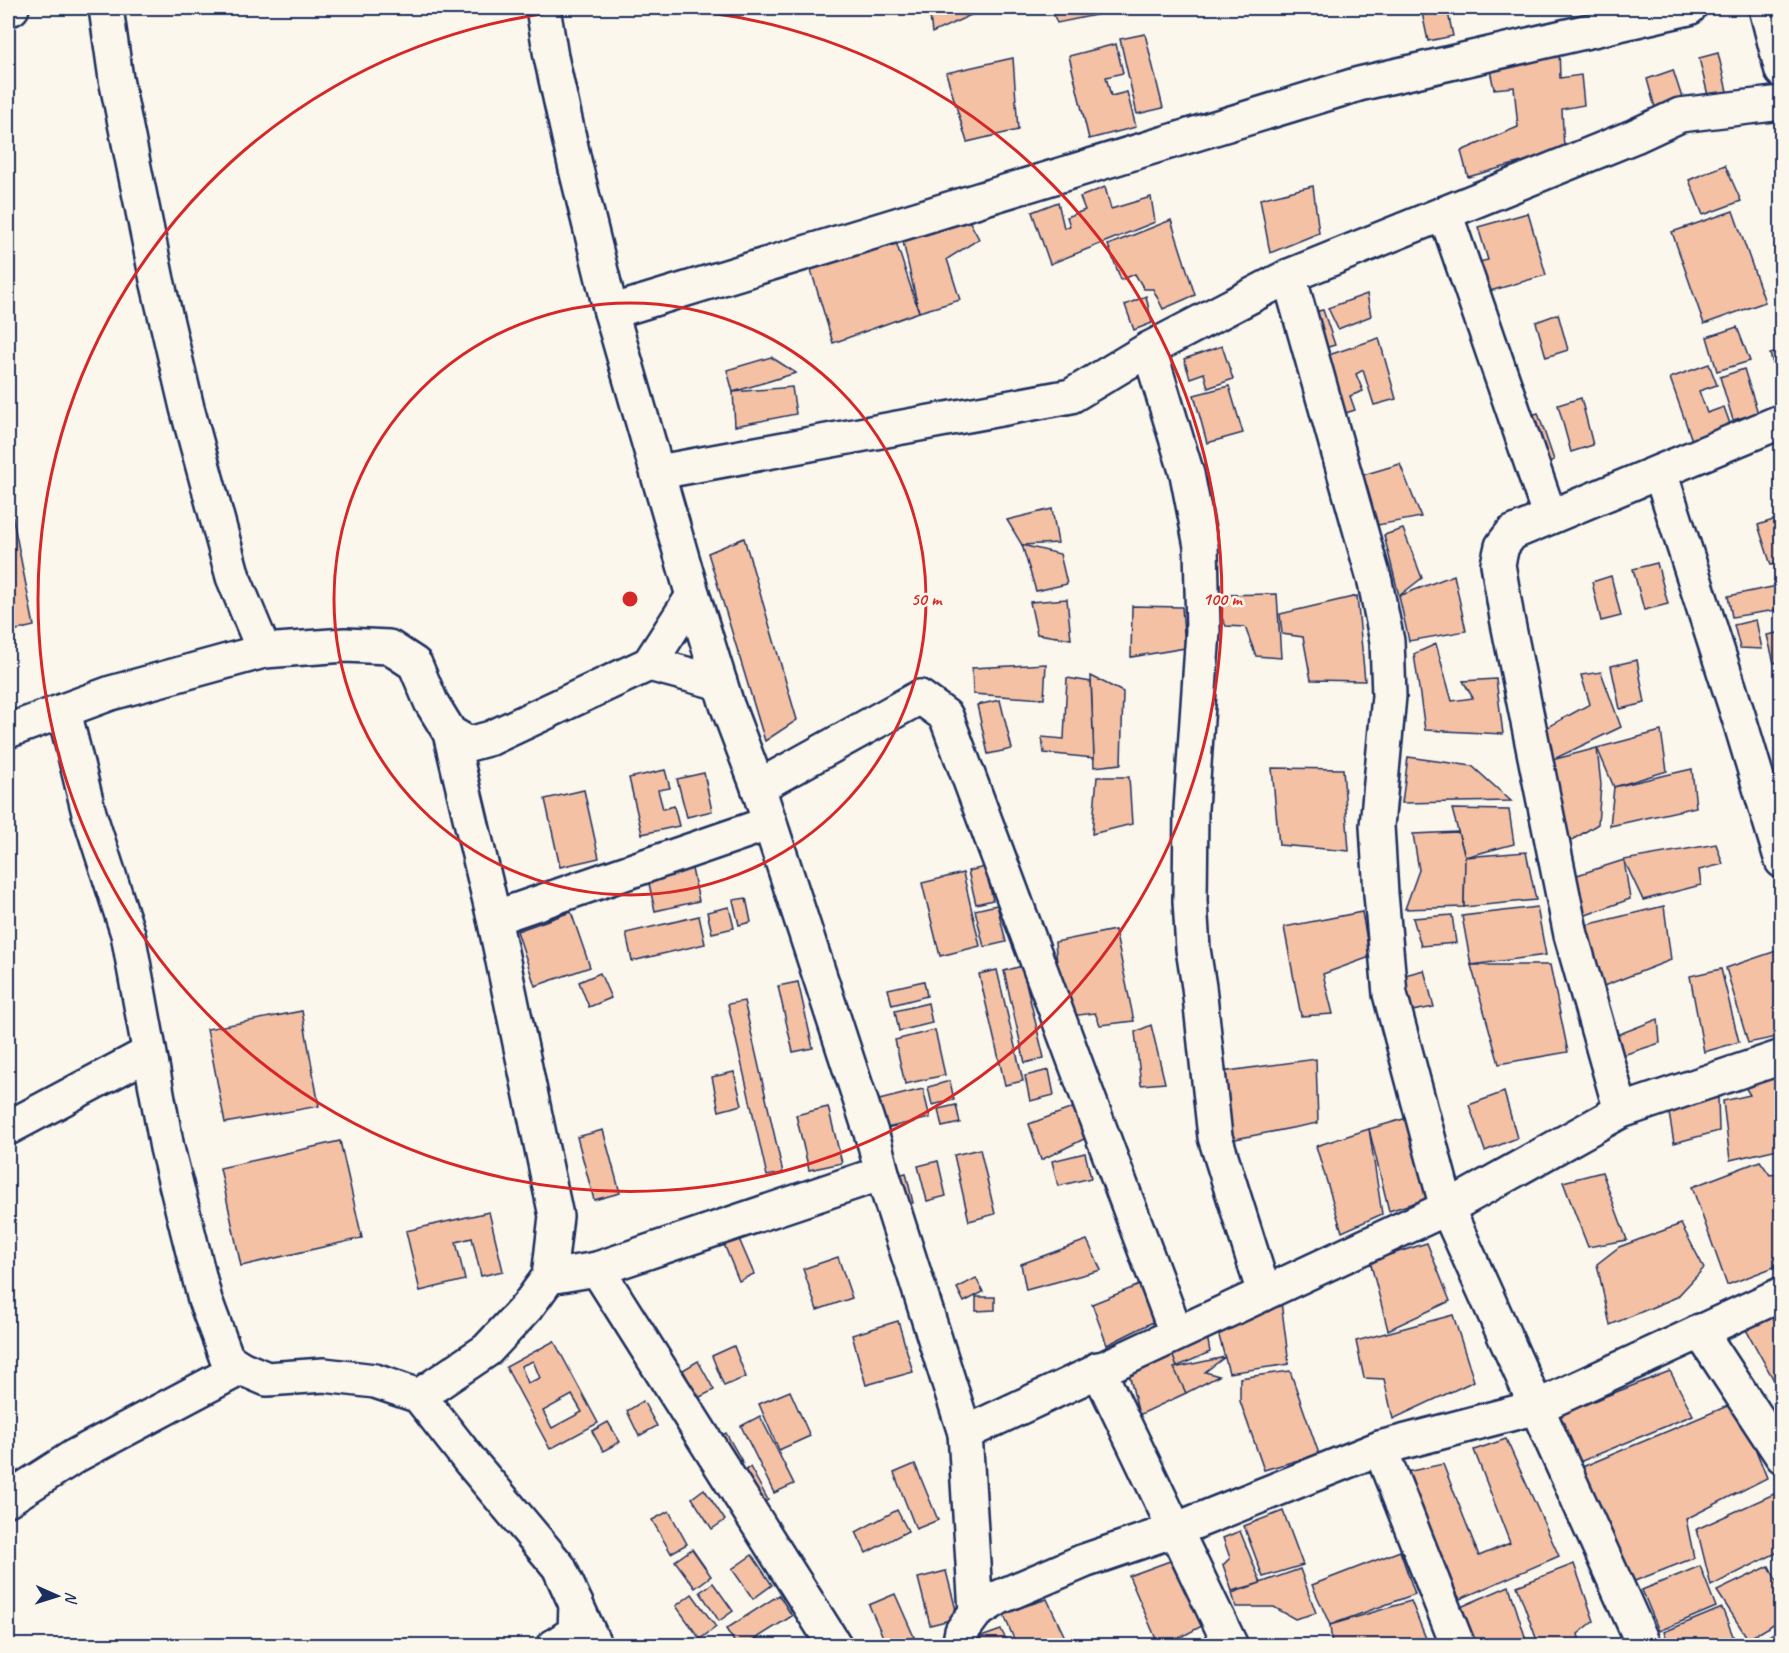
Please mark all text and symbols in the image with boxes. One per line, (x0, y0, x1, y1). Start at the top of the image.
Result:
text: 50 m (911, 588, 943, 610)
text: 100 m (1203, 588, 1243, 610)
centre of rings (620, 589, 640, 609)
north arrow (27, 1566, 87, 1626)
text: N (61, 1591, 81, 1605)

